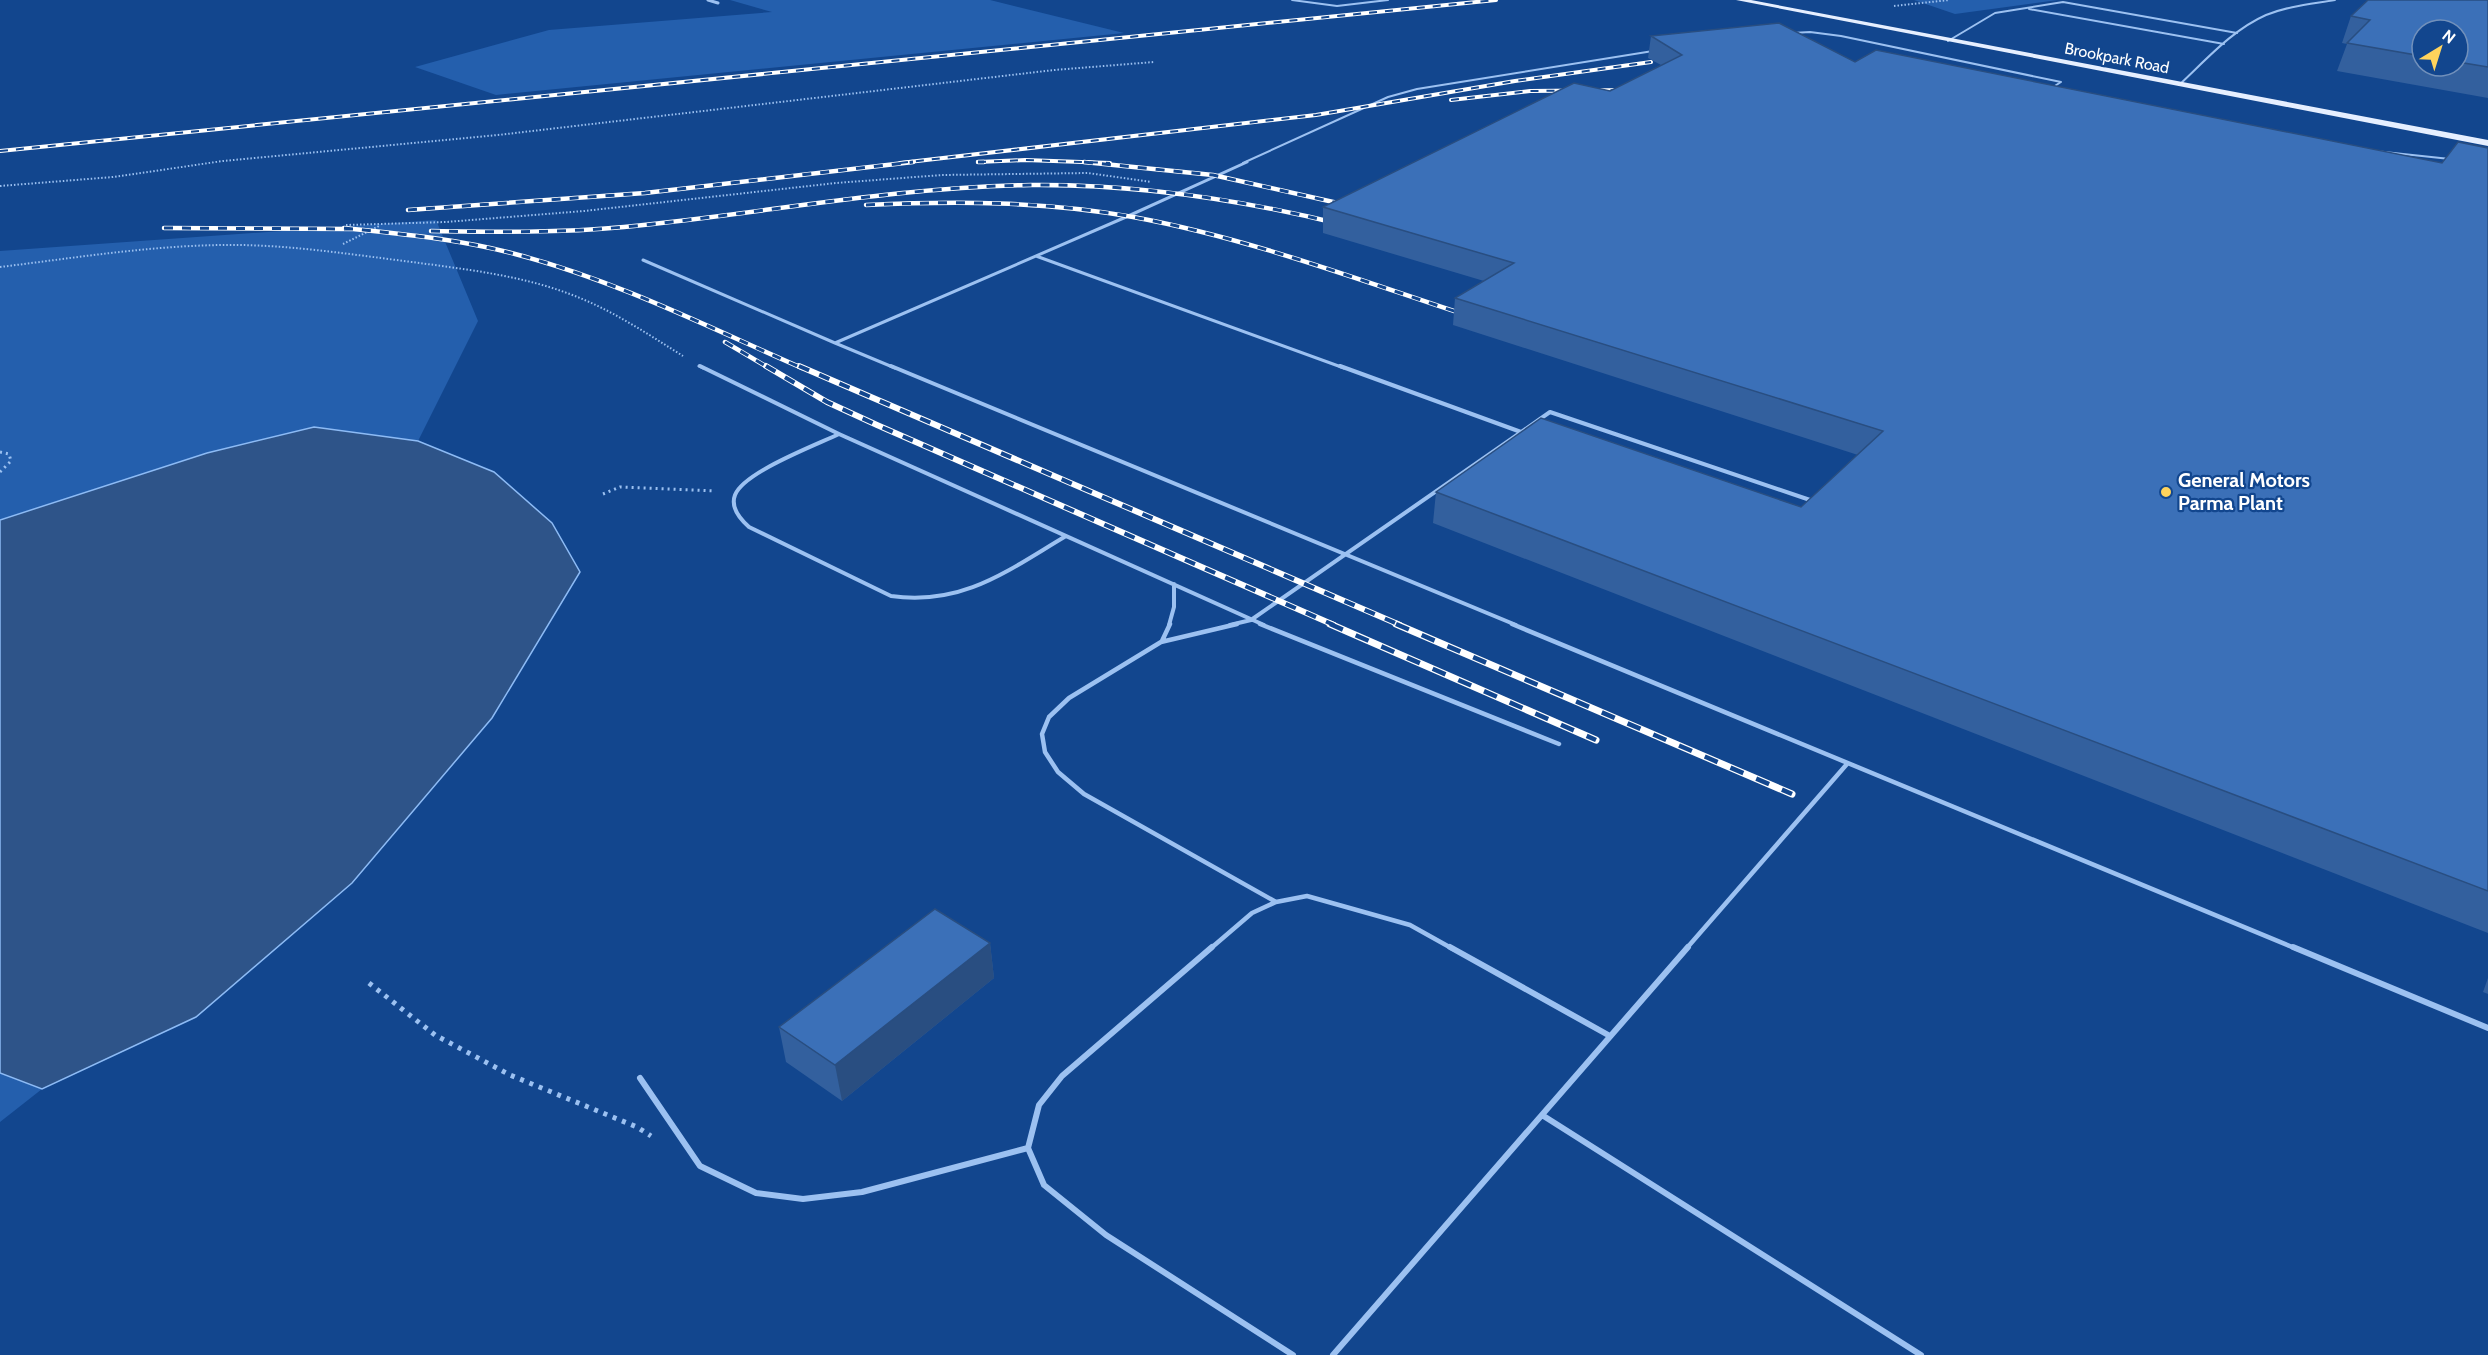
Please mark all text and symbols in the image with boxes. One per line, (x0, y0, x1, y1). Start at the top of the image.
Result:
north arrow (2410, 18, 2470, 78)
text: N (2439, 26, 2459, 48)
street label: Brookpark Road (2063, 39, 2171, 77)
place label: General Motors Parma Plant (2178, 468, 2310, 515)
marker: General Motors Parma Plant (2159, 485, 2173, 499)

